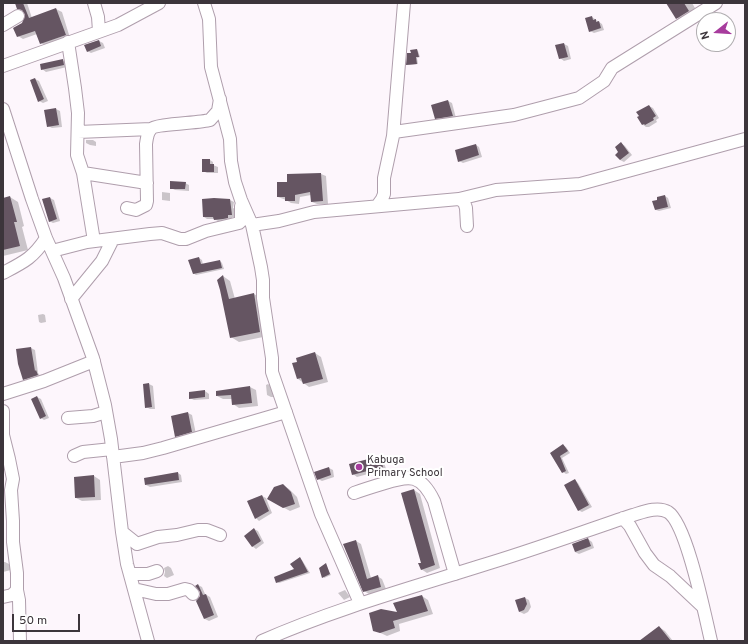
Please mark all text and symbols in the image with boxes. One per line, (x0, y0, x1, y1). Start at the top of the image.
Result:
north arrow (696, 12, 736, 52)
text: N (698, 29, 713, 41)
place label: Kabuga Primary School (367, 454, 443, 480)
marker: Kabuga Primary School (354, 462, 364, 472)
scale bar (14, 606, 82, 632)
text: 50 m (19, 613, 47, 629)

